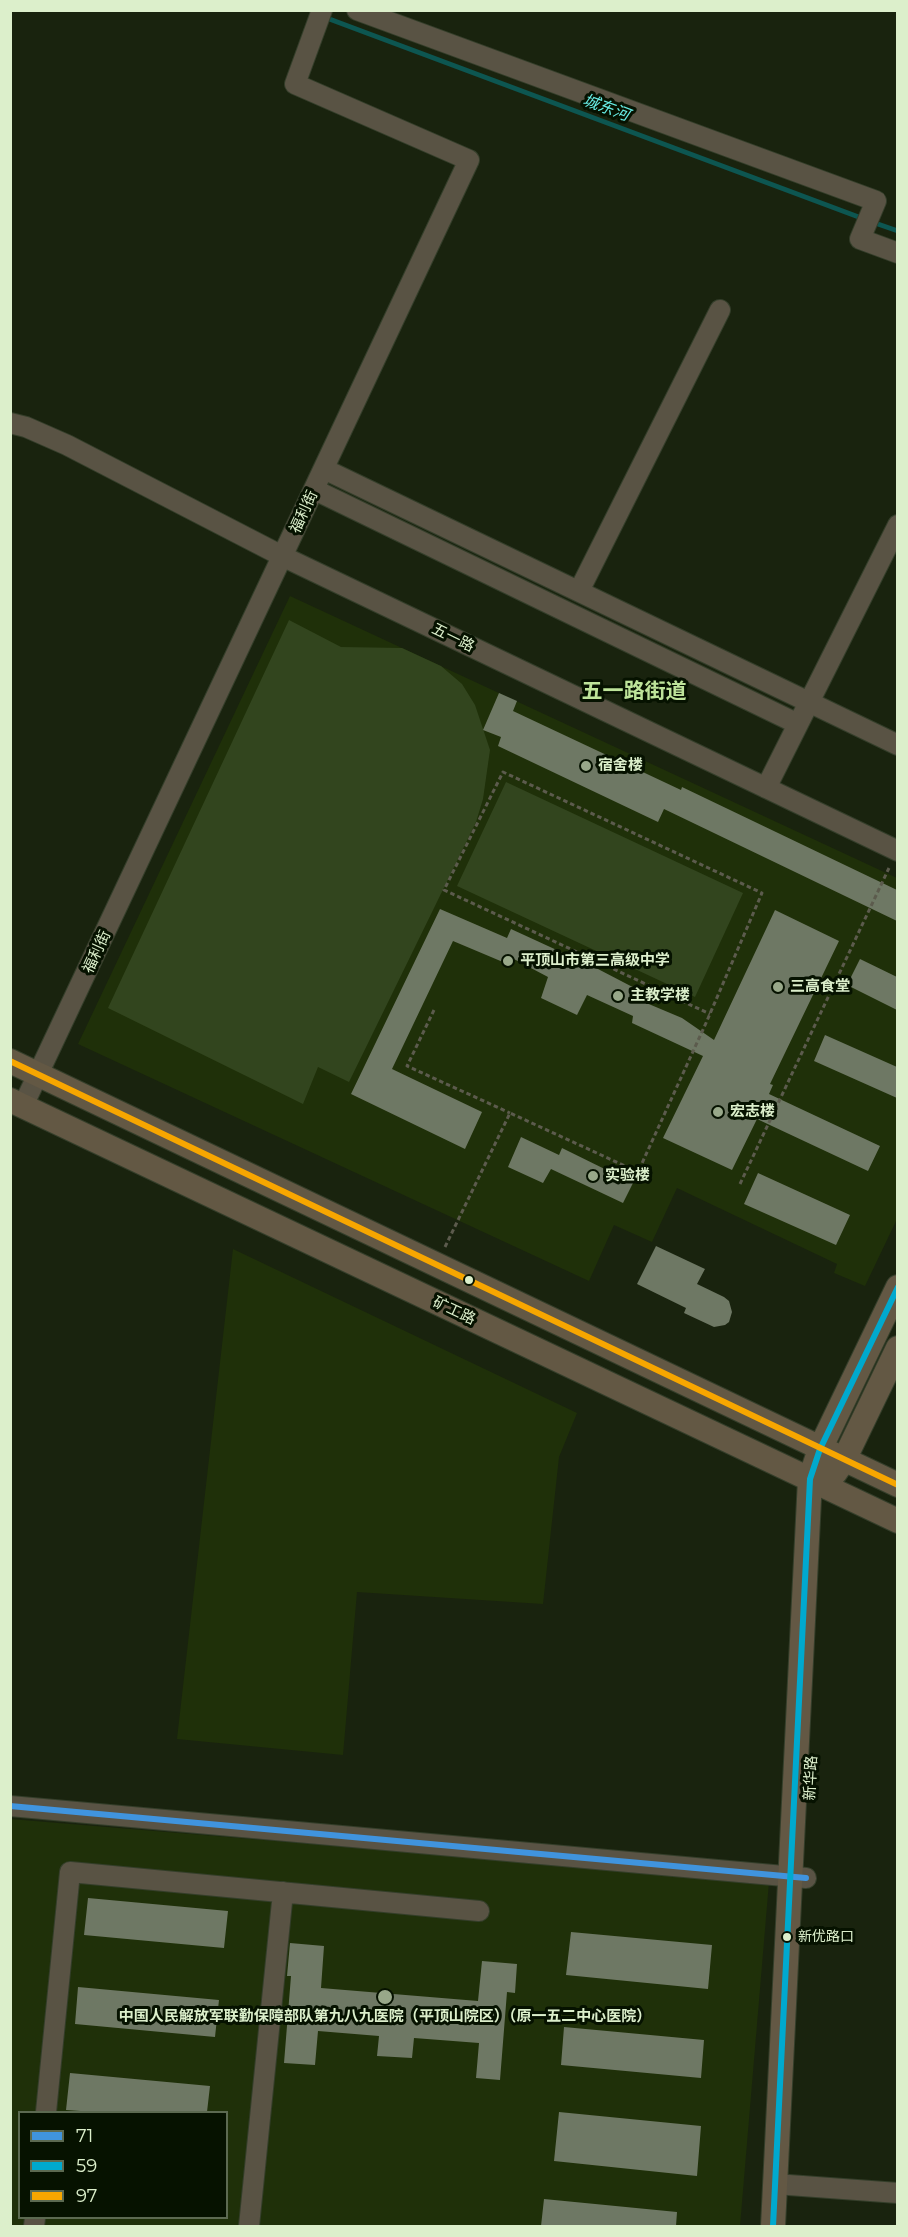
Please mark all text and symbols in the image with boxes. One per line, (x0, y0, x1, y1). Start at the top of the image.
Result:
water label: 城东河 (580, 91, 632, 125)
street label: 福利街 (286, 488, 322, 536)
street label: 五一路 (429, 620, 477, 656)
district label: 五一路街道 (582, 679, 686, 705)
place label: 宿舍楼 (598, 757, 643, 775)
marker: 宿舍楼 (579, 759, 593, 773)
street label: 福利街 (79, 928, 115, 976)
place label: 平顶山市第三高级中学 (520, 952, 670, 970)
marker: 平顶山市第三高级中学 (501, 954, 515, 968)
place label: 三高食堂 (790, 978, 850, 996)
marker: 三高食堂 (771, 980, 785, 994)
place label: 主教学楼 (630, 987, 690, 1005)
marker: 主教学楼 (611, 989, 625, 1003)
place label: 宏志楼 (730, 1103, 775, 1121)
marker: 宏志楼 (711, 1105, 725, 1119)
place label: 实验楼 (605, 1167, 650, 1185)
marker: 实验楼 (586, 1169, 600, 1183)
unlabelled marker (463, 1274, 475, 1286)
street label: 矿工路 (430, 1293, 478, 1329)
street label: 新华路 (801, 1755, 821, 1801)
place label: 新优路口 (798, 1929, 854, 1945)
marker: 新优路口 (781, 1931, 793, 1943)
marker: 中国人民解放军联勤保障部队第九八九医院（平顶山院区）（原一五二中心医院） (376, 1988, 394, 2006)
place label: 中国人民解放军联勤保障部队第九八九医院（平顶山院区）（原一五二中心医院） (119, 2008, 651, 2026)
legend (18, 2111, 228, 2219)
text: 71 (76, 2125, 93, 2147)
text: 59 (76, 2155, 97, 2177)
text: 97 (76, 2185, 97, 2207)

